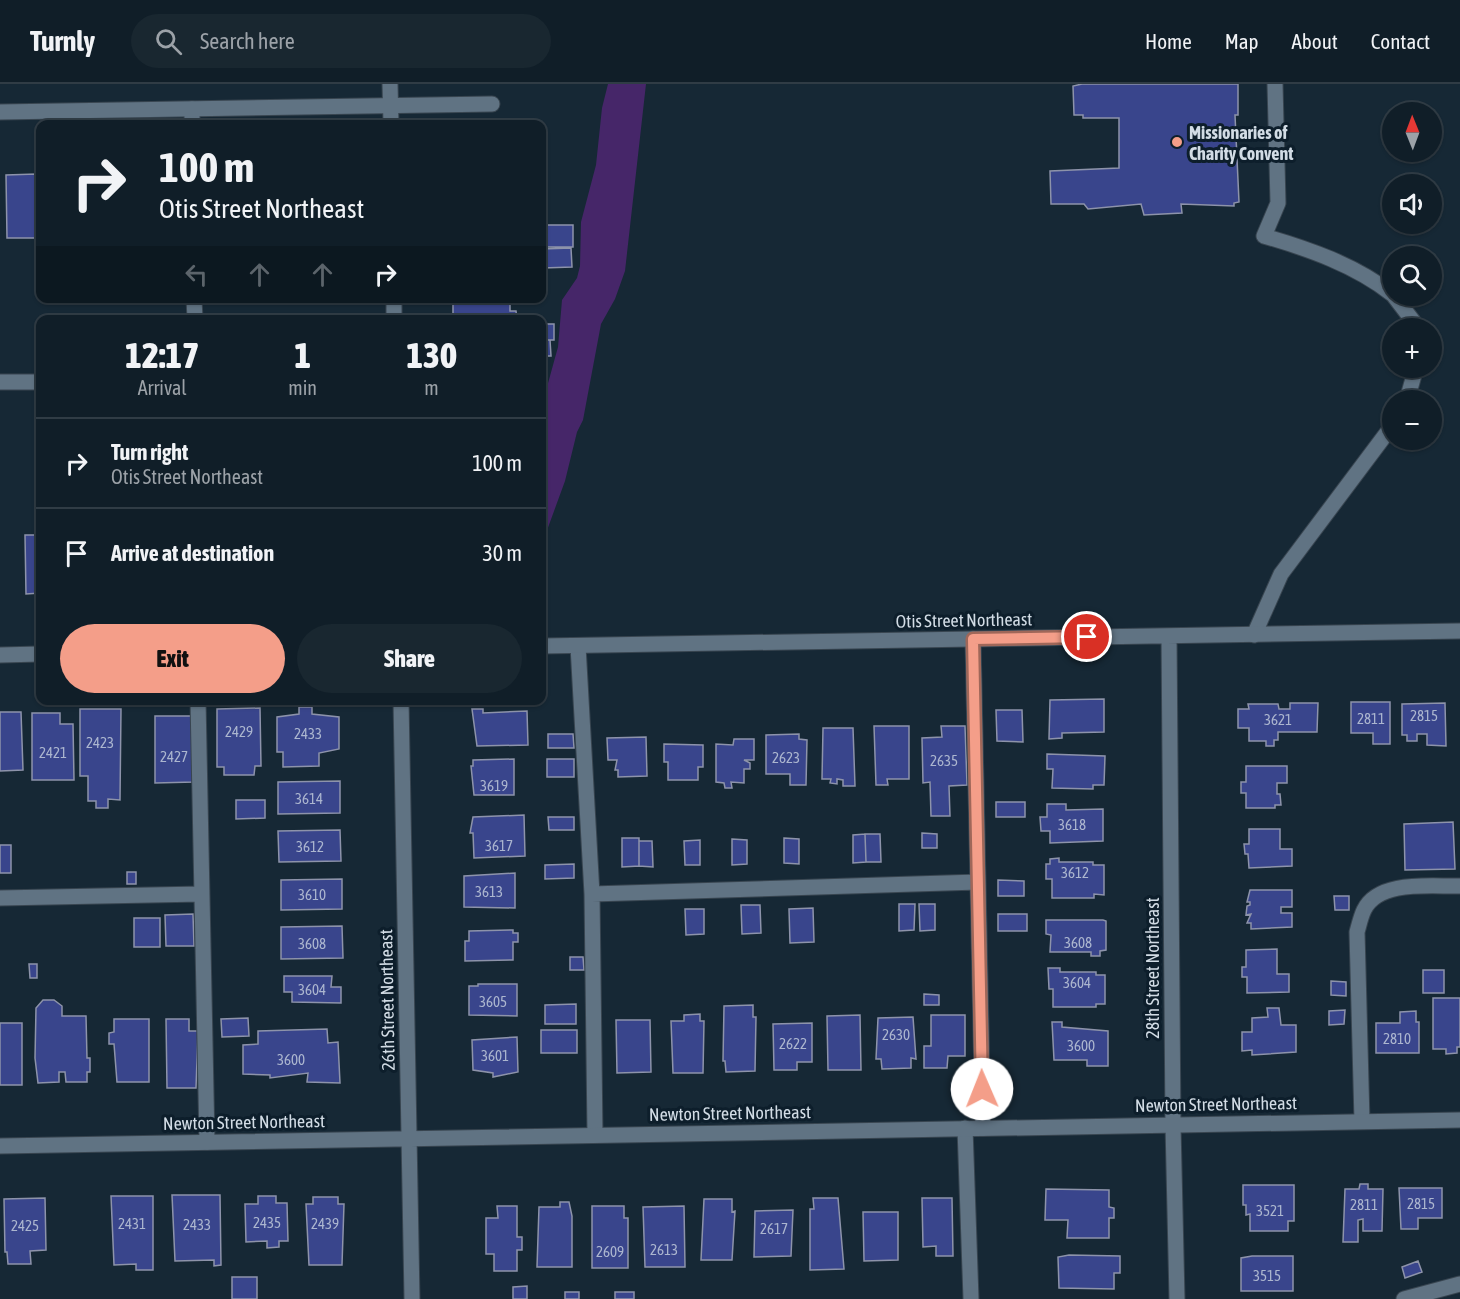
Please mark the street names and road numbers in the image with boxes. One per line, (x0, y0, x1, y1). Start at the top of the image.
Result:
street label: Otis Street Northeast (895, 608, 1033, 632)
street label: 28th Street Northeast (1142, 897, 1163, 1039)
street label: 26th Street Northeast (375, 929, 399, 1071)
street label: Newton Street Northeast (1135, 1092, 1297, 1116)
street label: Newton Street Northeast (649, 1101, 811, 1125)
street label: Newton Street Northeast (163, 1110, 325, 1134)

